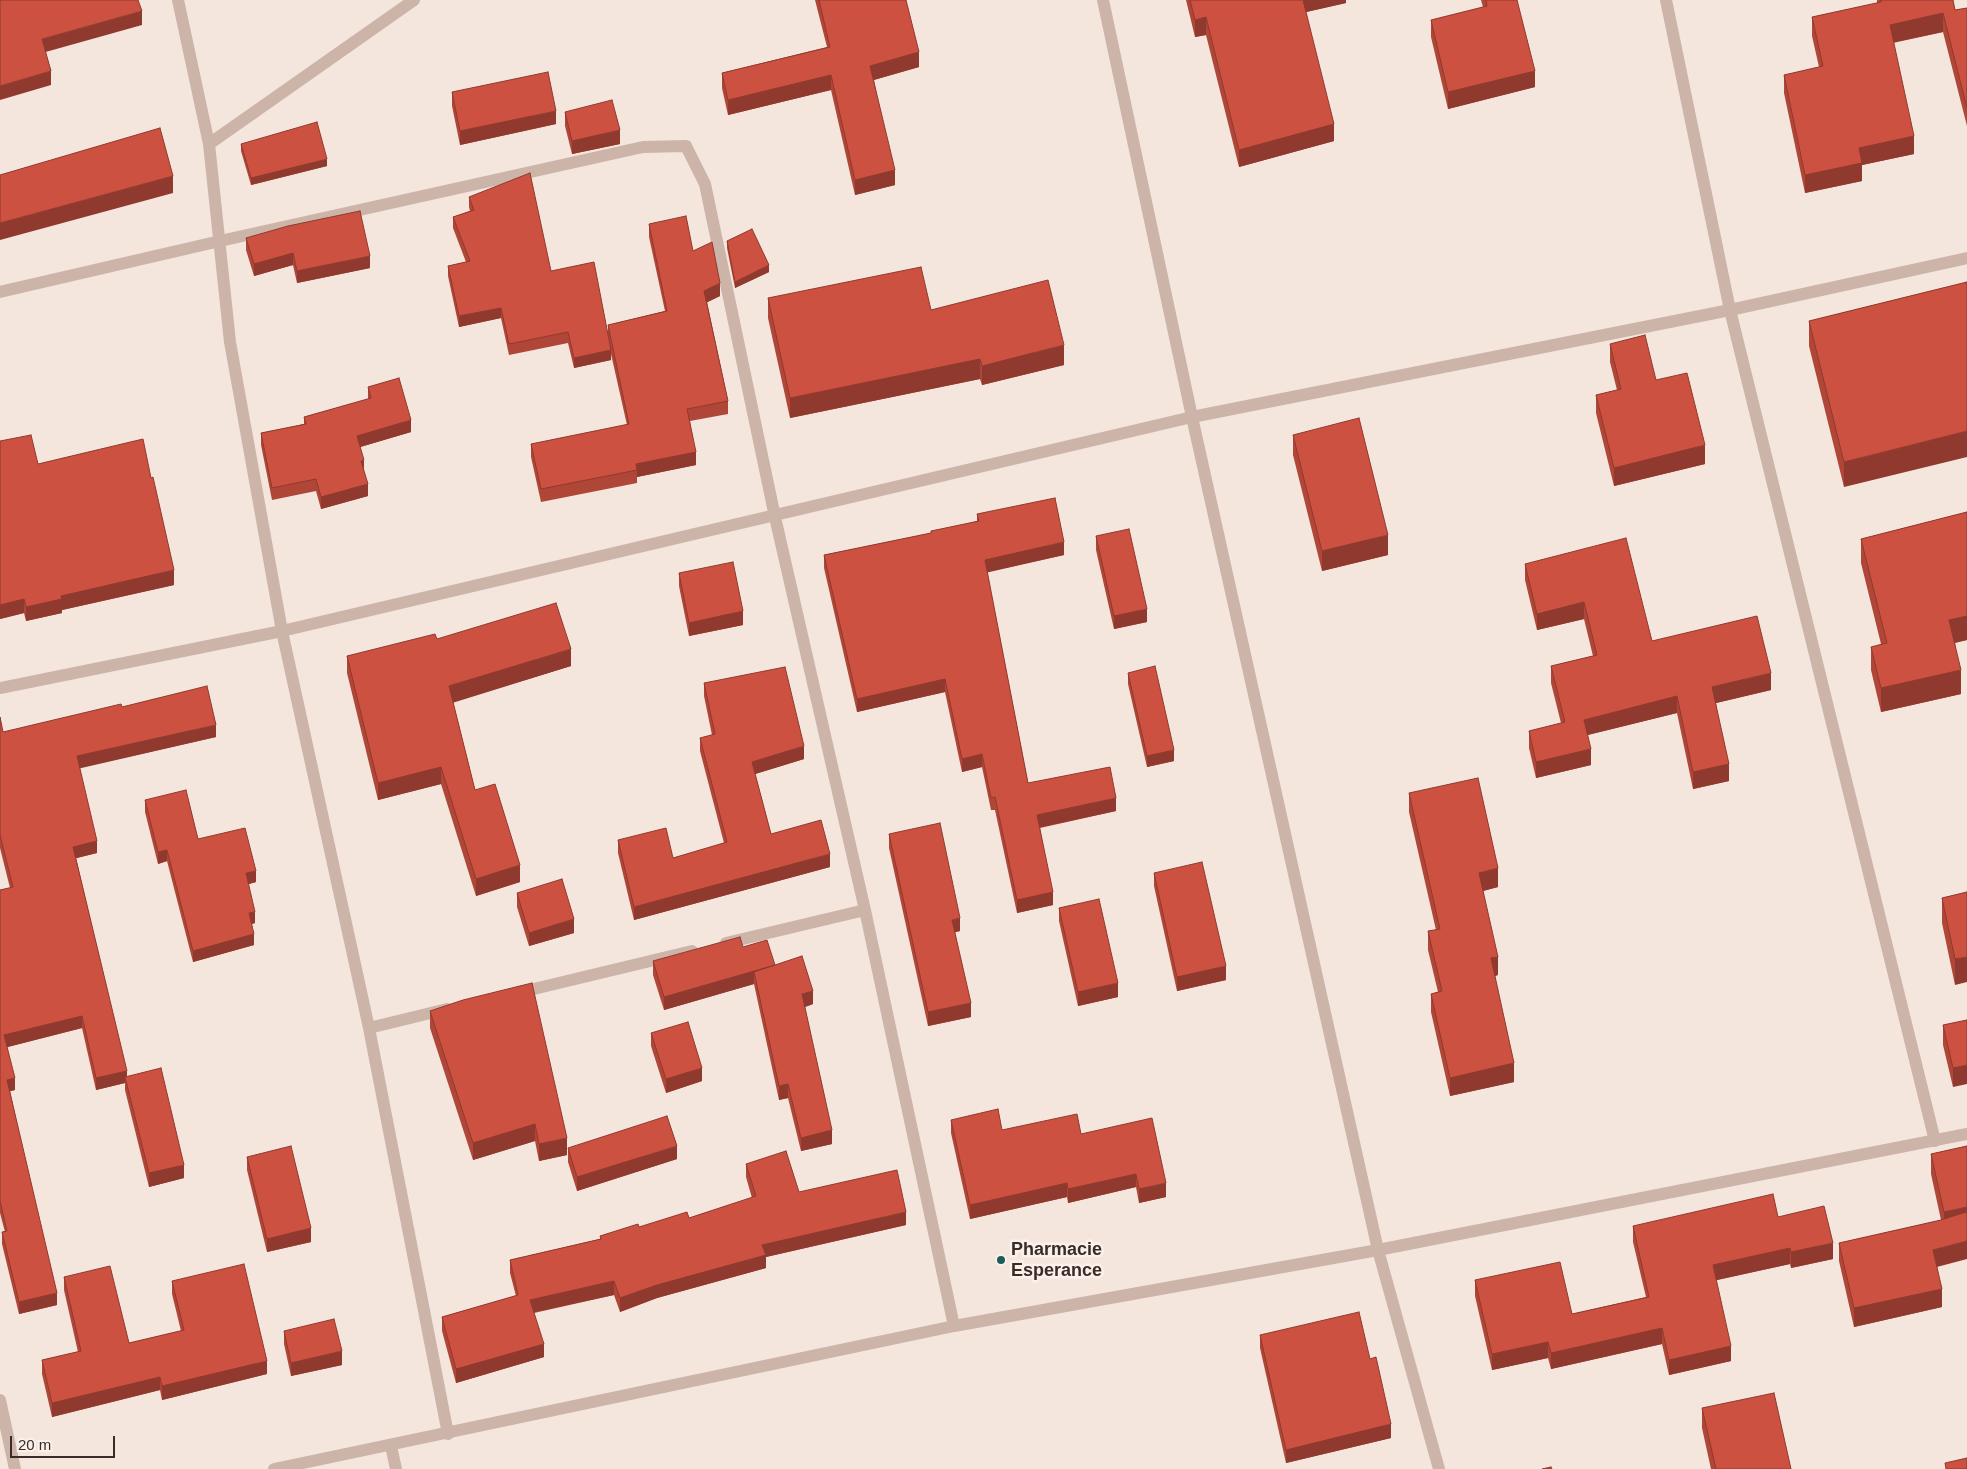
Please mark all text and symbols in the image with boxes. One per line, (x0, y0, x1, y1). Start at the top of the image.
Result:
place label: Pharmacie Esperance (1011, 1239, 1102, 1282)
marker: Pharmacie Esperance (995, 1254, 1007, 1266)
scale bar (12, 1426, 118, 1458)
text: 20 m (18, 1436, 51, 1453)

